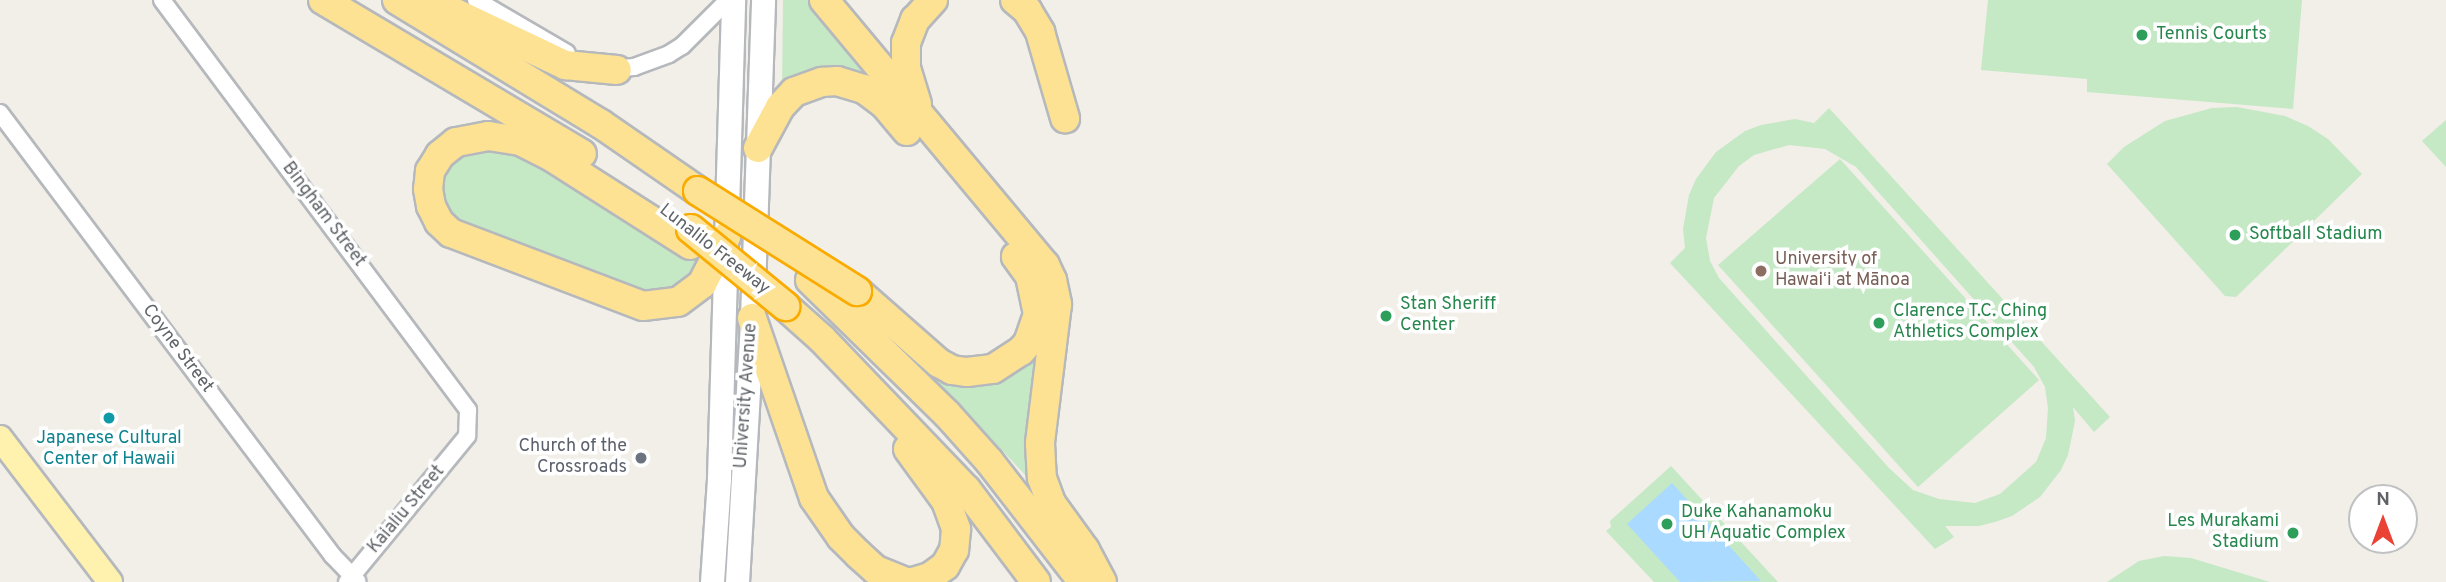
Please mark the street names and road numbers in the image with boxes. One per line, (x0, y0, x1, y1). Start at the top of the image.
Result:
street label: Bingham Street (276, 158, 370, 272)
street label: Lunalilo Freeway (654, 200, 774, 300)
street label: Coyne Street (137, 300, 217, 398)
street label: University Avenue (731, 322, 763, 470)
street label: Kaialiu Street (364, 462, 450, 558)

